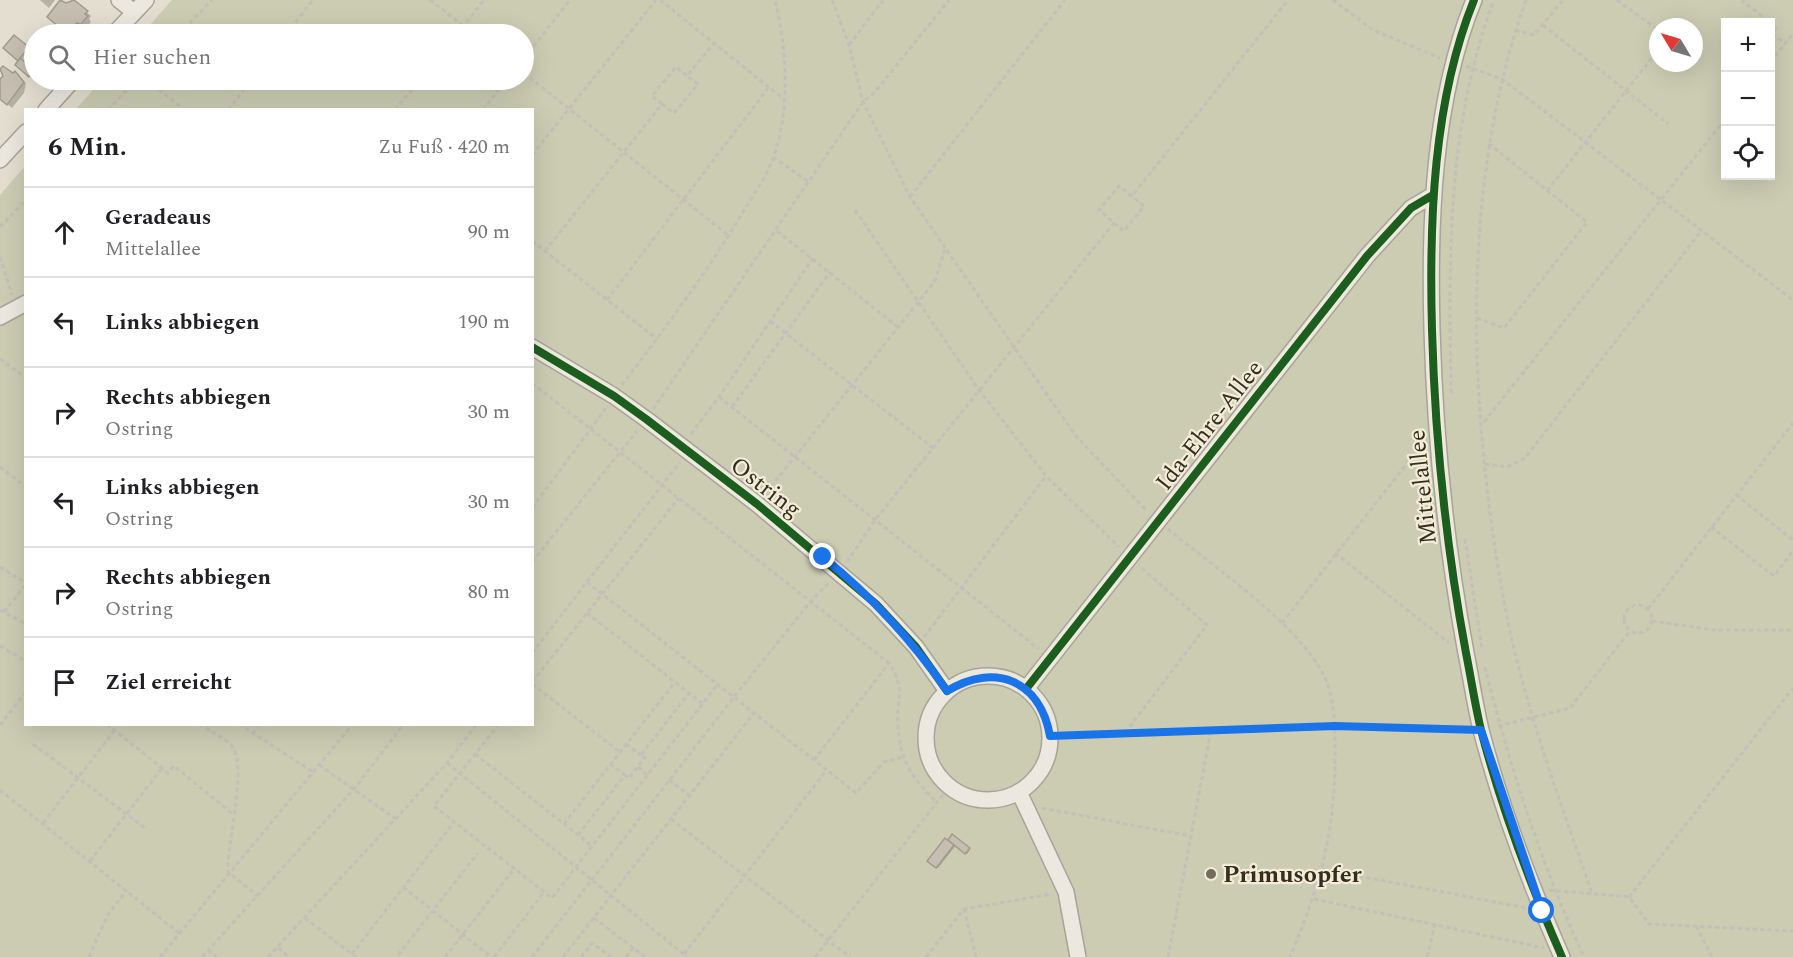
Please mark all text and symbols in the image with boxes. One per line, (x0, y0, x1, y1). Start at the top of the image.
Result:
north arrow (1649, 18, 1703, 72)
map controls (1721, 18, 1775, 180)
button: + (1721, 18, 1775, 72)
search box (24, 24, 534, 90)
icon: search (45, 41, 78, 74)
text: Hier suchen (93, 41, 211, 74)
button: − (1721, 72, 1775, 126)
button: locate (1721, 126, 1775, 180)
text: 6 Min. (48, 127, 127, 167)
text: Zu Fuß · 420 m (378, 132, 510, 162)
text: Geradeaus (105, 201, 211, 234)
icon: ahead (48, 216, 81, 249)
text: 90 m (468, 217, 510, 247)
text: Mittelallee (105, 234, 201, 264)
icon: left (48, 306, 81, 339)
text: Links abbiegen (105, 306, 260, 339)
text: 190 m (458, 307, 510, 337)
street label: Ida-Ehre-Allee (1147, 353, 1272, 499)
text: Rechts abbiegen (105, 381, 271, 414)
icon: right (48, 396, 81, 429)
text: 30 m (468, 397, 510, 427)
text: Ostring (105, 414, 174, 444)
street label: Mittelallee (1399, 428, 1447, 546)
street label: Ostring (722, 448, 809, 527)
text: Links abbiegen (105, 471, 260, 504)
icon: left (48, 486, 81, 519)
text: 30 m (468, 487, 510, 517)
text: Ostring (105, 504, 174, 534)
route end (809, 543, 835, 569)
text: Rechts abbiegen (105, 561, 271, 594)
icon: right (48, 576, 81, 609)
text: 80 m (468, 577, 510, 607)
text: Ostring (105, 594, 174, 624)
icon: arrive (48, 666, 81, 699)
text: Ziel erreicht (105, 666, 232, 699)
place label: Primusopfer (1223, 857, 1363, 893)
marker: Primusopfer (1204, 867, 1218, 881)
route start (1528, 897, 1554, 923)

